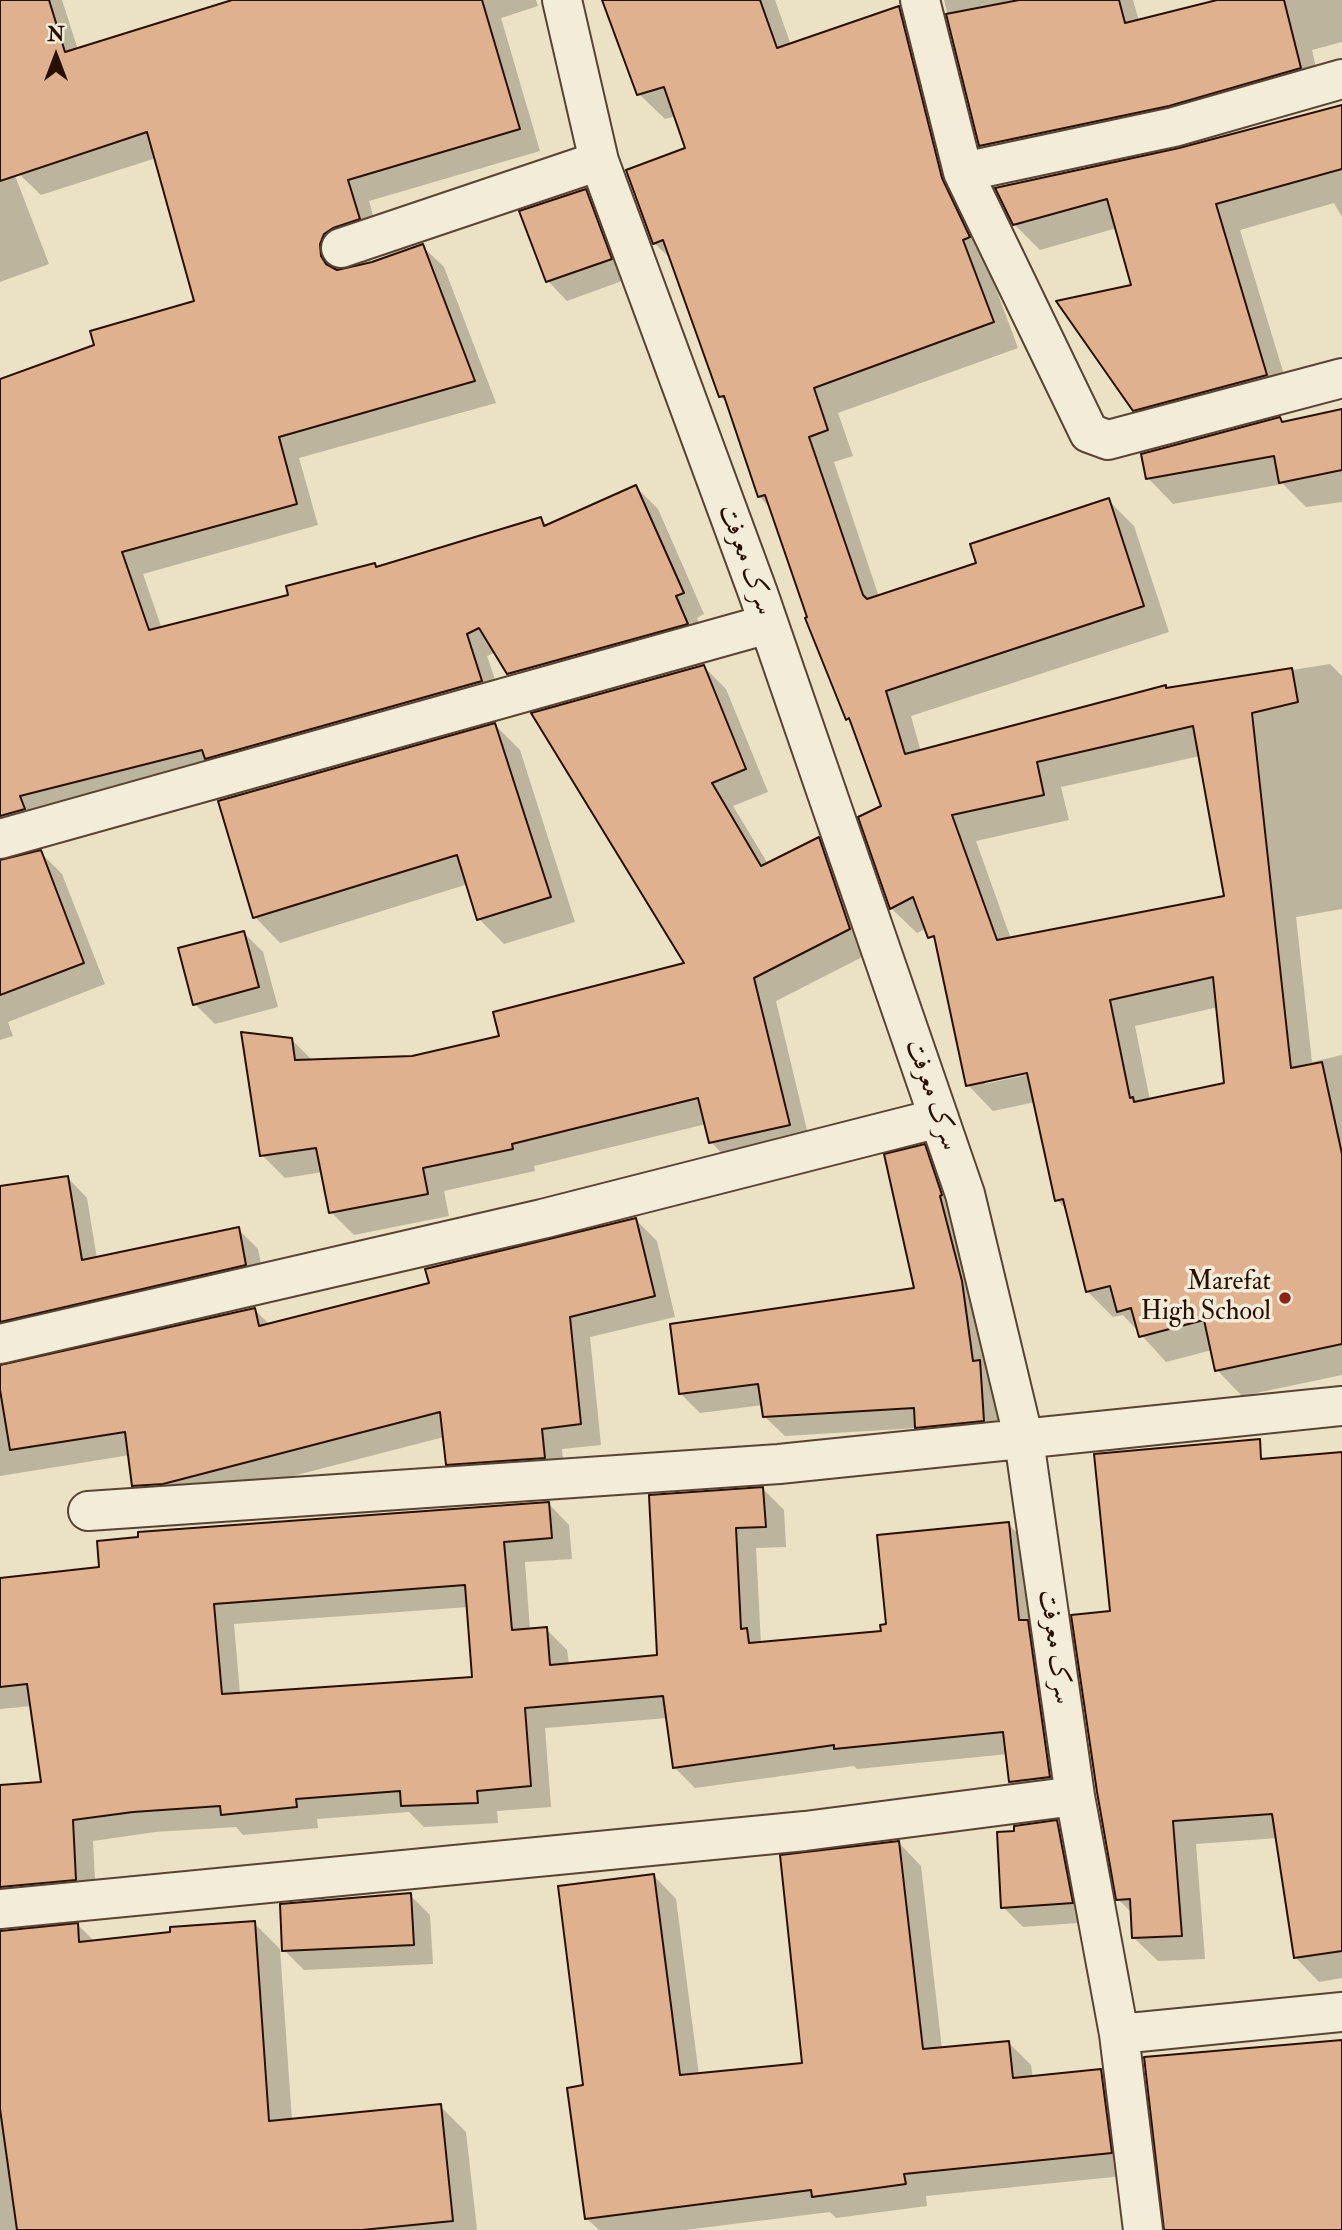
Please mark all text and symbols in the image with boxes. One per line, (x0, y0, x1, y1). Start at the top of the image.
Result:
north arrow (21, 21, 91, 91)
text: N (47, 23, 65, 47)
street label: سرک معرفت (711, 500, 779, 620)
street label: سرک معرفت (897, 1035, 965, 1155)
place label: Marefat High School (1141, 1267, 1271, 1328)
marker: Marefat High School (1277, 1290, 1293, 1306)
street label: سرک معرفت (1031, 1588, 1077, 1706)

